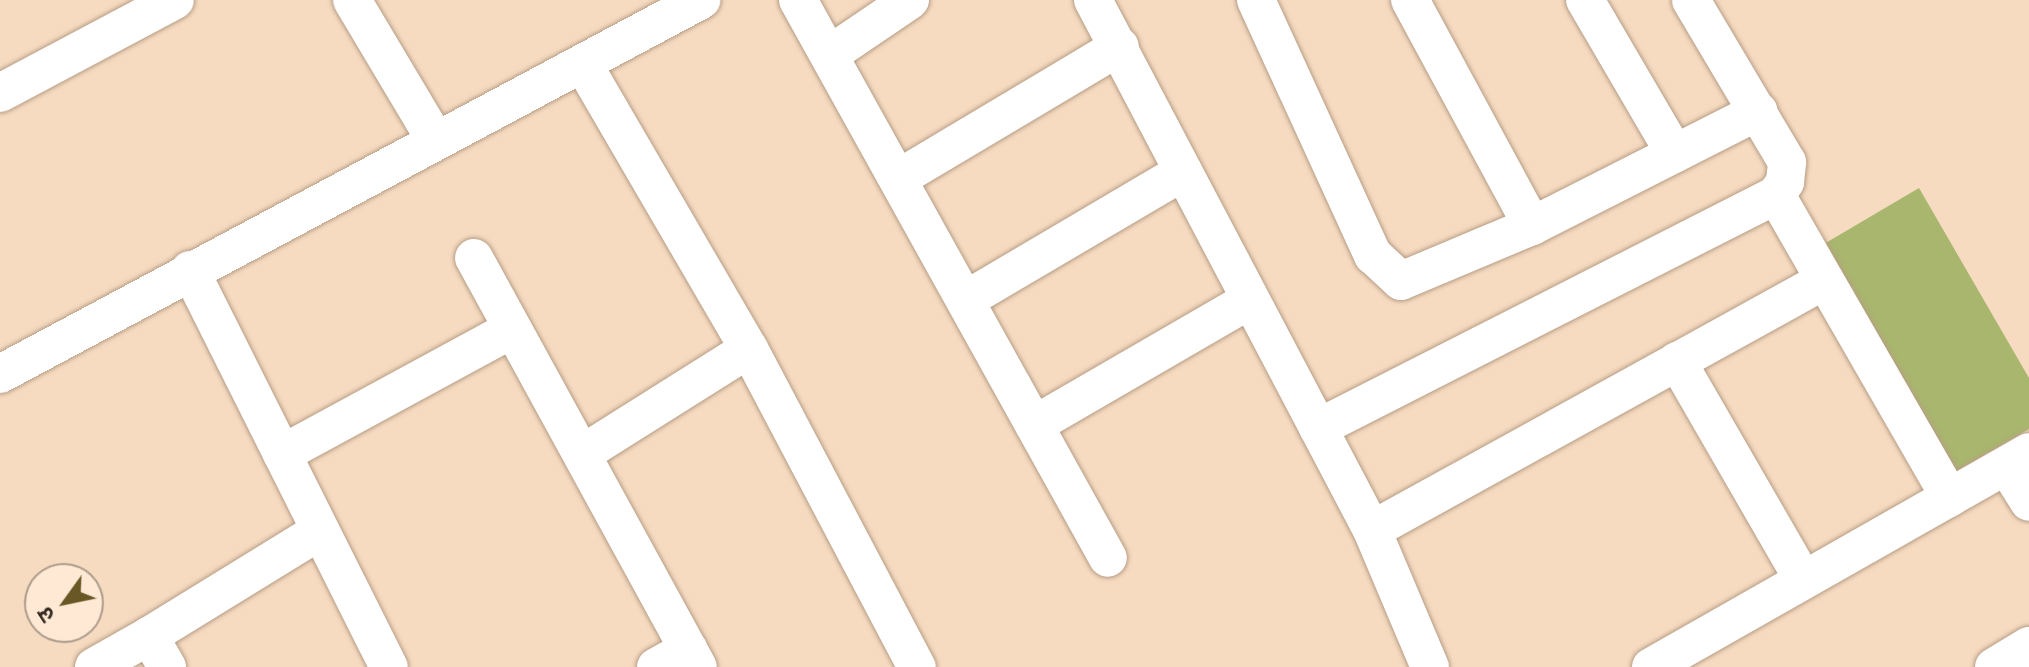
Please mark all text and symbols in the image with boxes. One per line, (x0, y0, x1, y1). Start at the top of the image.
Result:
north arrow (24, 563, 104, 643)
text: उ (29, 602, 61, 629)

